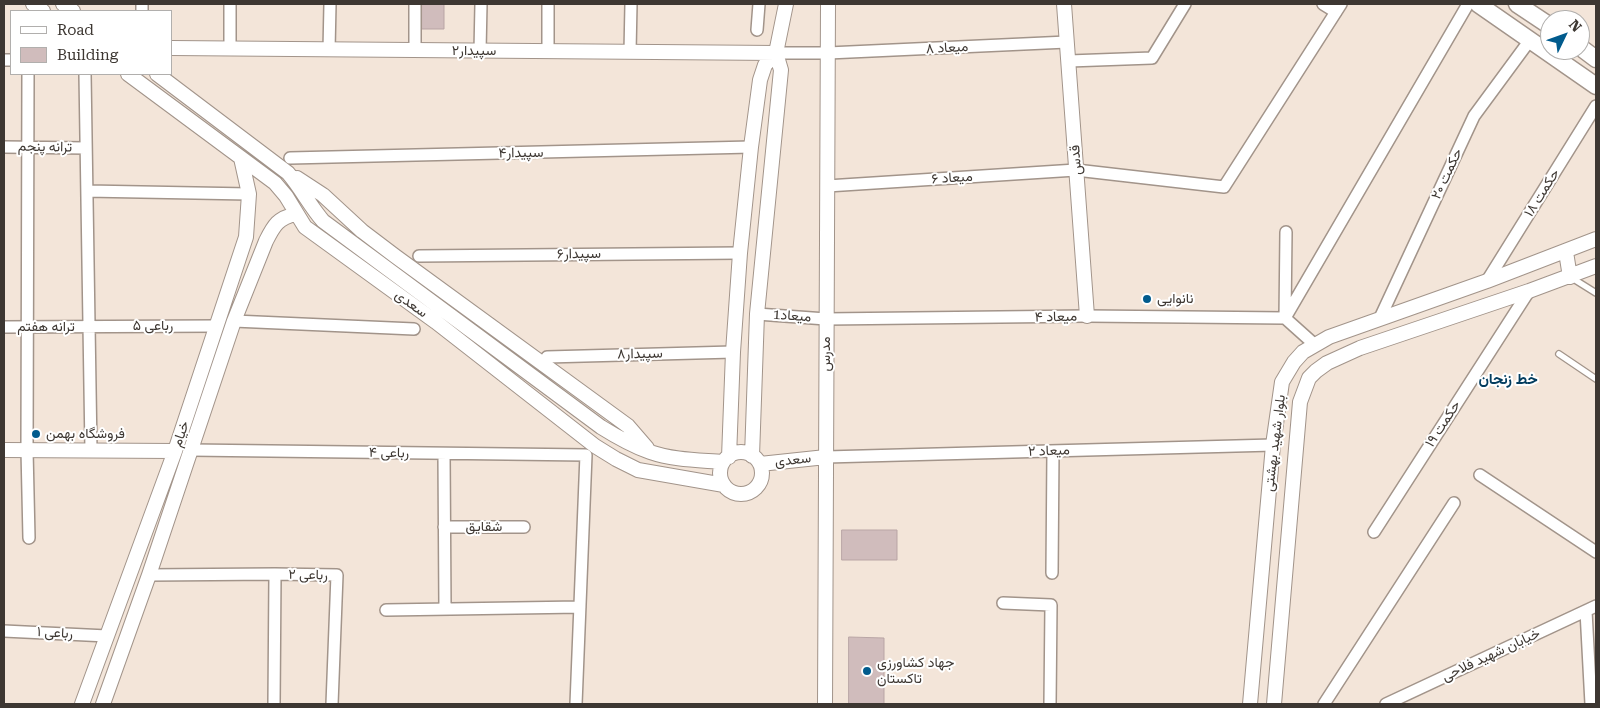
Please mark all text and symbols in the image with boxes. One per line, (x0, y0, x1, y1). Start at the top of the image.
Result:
legend (10, 10, 172, 75)
north arrow (1540, 10, 1590, 60)
text: N (1566, 16, 1585, 35)
text: Road (57, 21, 94, 39)
street label: میعاد ۸ (925, 38, 969, 58)
street label: سپیدار۲ (452, 43, 496, 59)
text: Building (57, 46, 118, 64)
street label: ترانه پنجم (18, 138, 72, 156)
street label: سپیدار۴ (498, 144, 544, 162)
street label: قدس (1067, 144, 1085, 176)
street label: حکمت ۲۰ (1428, 146, 1466, 202)
street label: حکمت ۱۸ (1521, 166, 1563, 220)
street label: میعاد ۶ (931, 168, 973, 188)
street label: سپیدار۶ (557, 245, 601, 263)
street label: سعدی (391, 287, 431, 321)
place label: نانوایی (1157, 291, 1193, 307)
marker: نانوایی (1141, 293, 1153, 305)
street label: میعاد1 (772, 306, 812, 326)
street label: میعاد ۴ (1035, 308, 1077, 326)
street label: رباعی ۵ (133, 318, 173, 334)
street label: ترانه هفتم (17, 319, 75, 335)
street label: مدرس (818, 336, 834, 372)
street label: سپیدار۸ (617, 345, 663, 363)
district label: خط زنجان (1478, 371, 1538, 389)
street label: بلوار شهید بهشتی (1261, 394, 1289, 492)
street label: حکمت ۱۹ (1422, 398, 1464, 450)
street label: خیام (169, 419, 193, 449)
place label: فروشگاه بهمن (46, 426, 125, 442)
marker: فروشگاه بهمن (30, 428, 42, 440)
street label: میعاد ۲ (1028, 442, 1070, 460)
street label: رباعی ۴ (369, 444, 409, 462)
street label: سعدی (774, 450, 812, 470)
street label: شقایق (466, 519, 502, 535)
street label: رباعی ۲ (288, 566, 328, 584)
street label: رباعی ۱ (36, 624, 74, 642)
street label: خیابان شهید فلاحی (1439, 625, 1543, 685)
place label: جهاد کشاورزی تاکستان (877, 655, 954, 688)
marker: جهاد کشاورزی تاکستان (861, 665, 873, 677)

